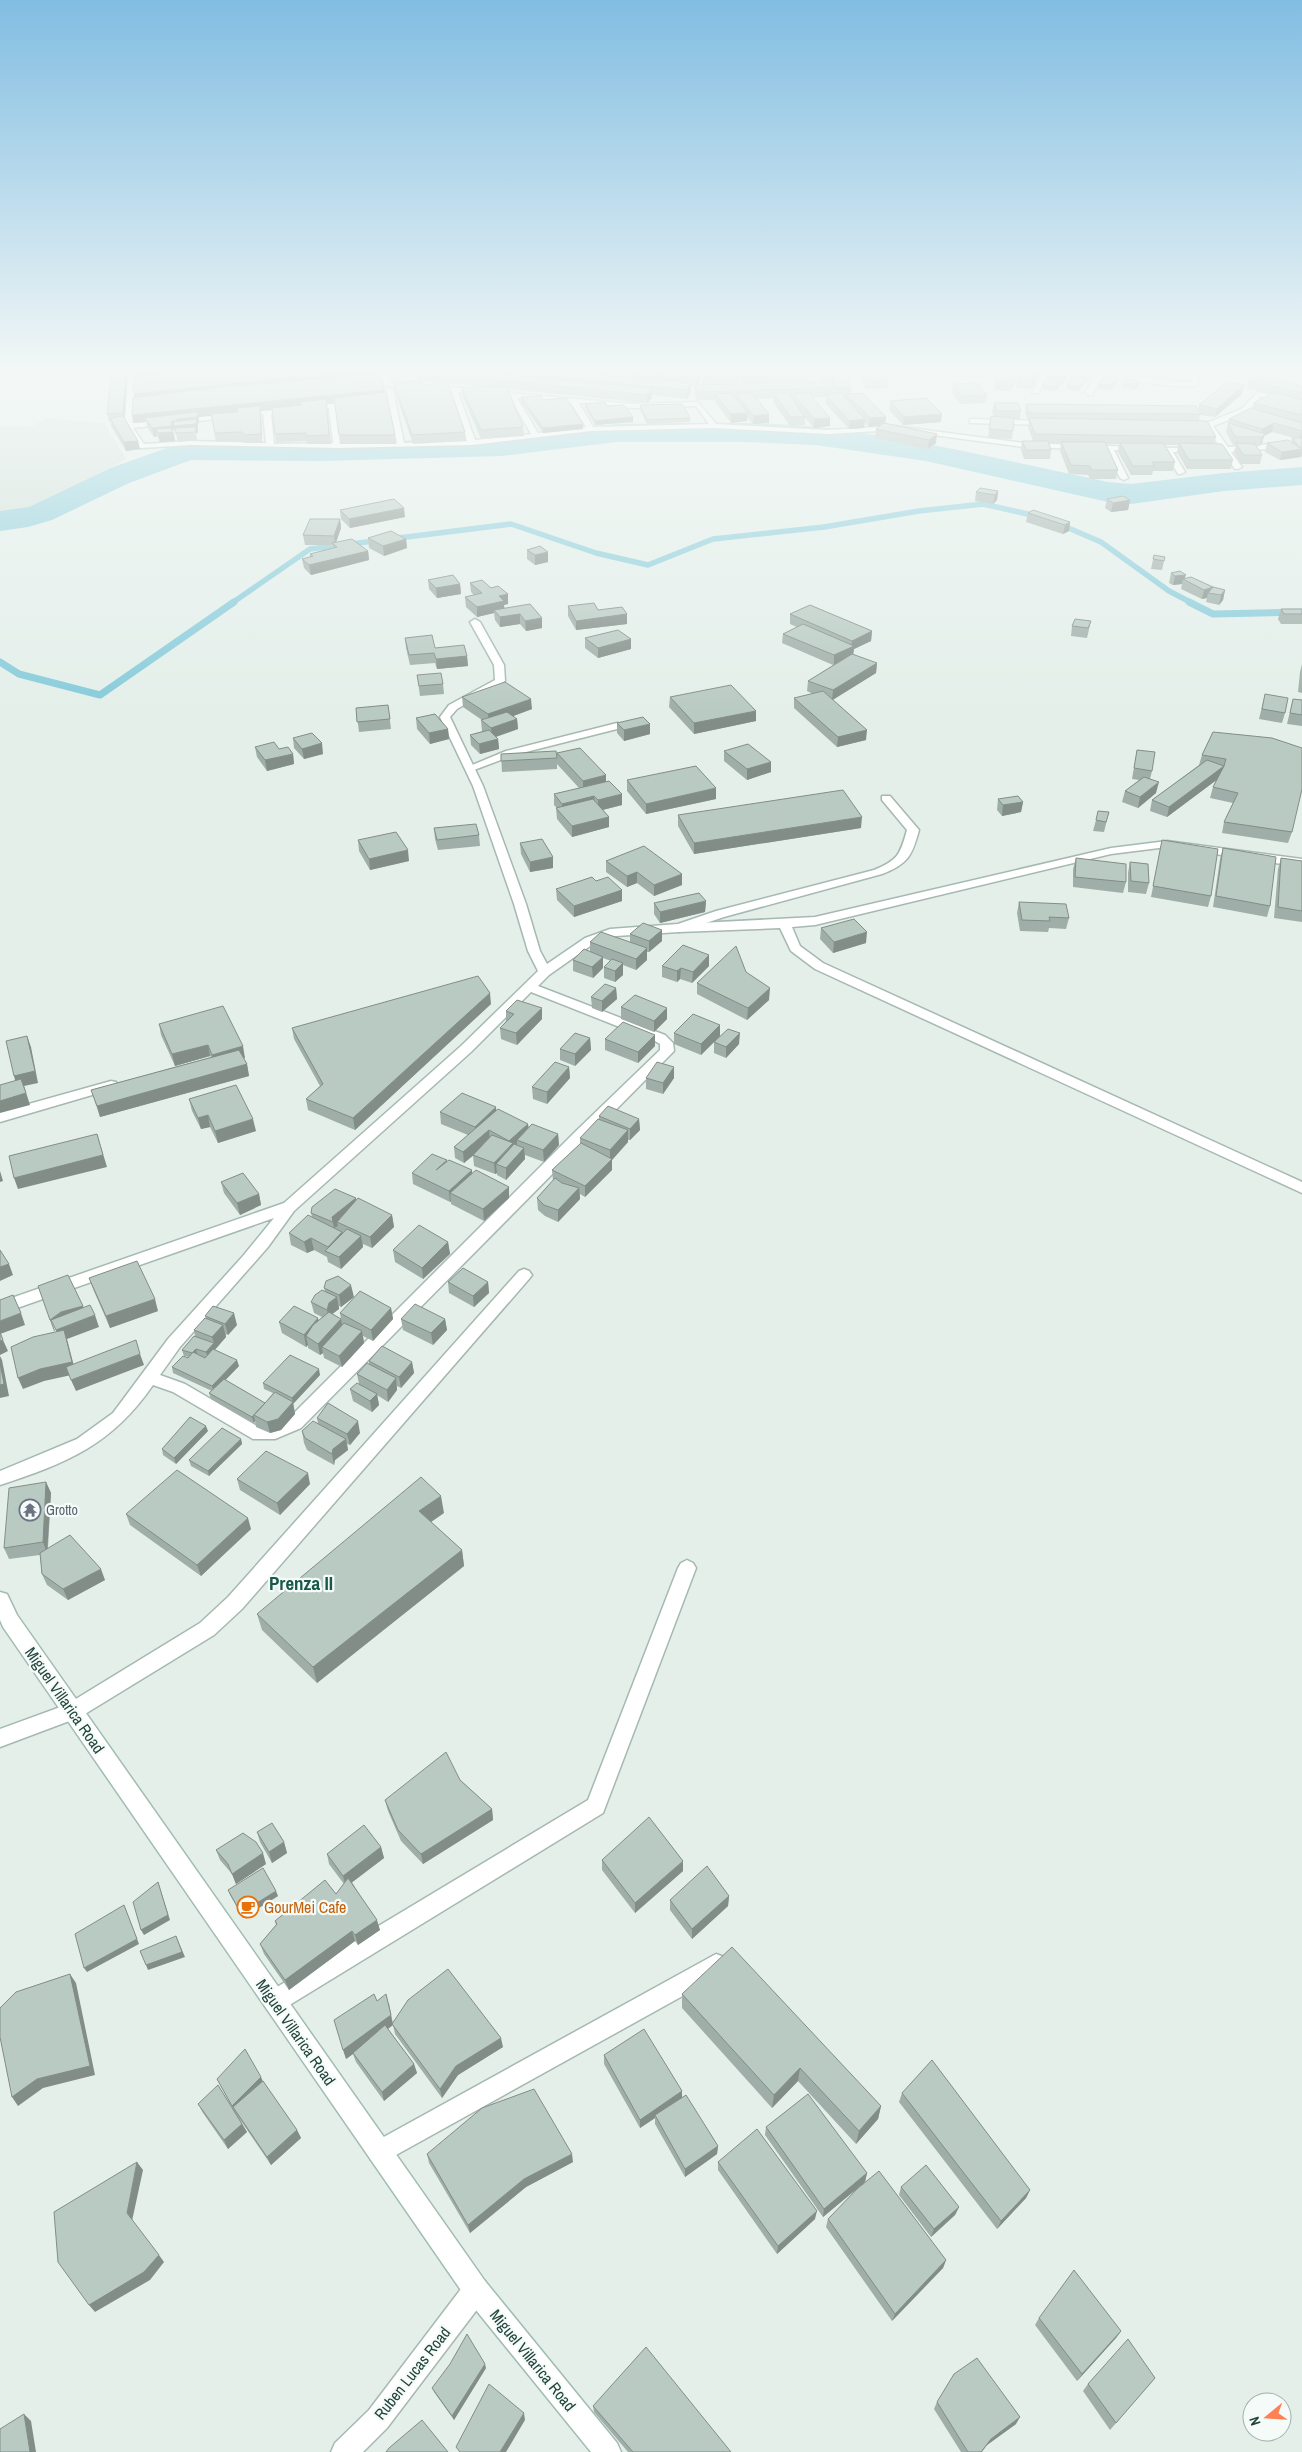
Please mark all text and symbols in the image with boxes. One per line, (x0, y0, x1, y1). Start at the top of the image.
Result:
temple icon: Grotto (18, 1498, 42, 1522)
place label: Grotto (46, 1501, 78, 1519)
district label: Prenza II (269, 1570, 333, 1596)
street label: Miguel Villarica Road (20, 1642, 110, 1758)
cafe icon: GourMei Cafe (236, 1895, 260, 1919)
place label: GourMei Cafe (264, 1896, 346, 1918)
street label: Miguel Villarica Road (251, 1974, 341, 2090)
street label: Miguel Villarica Road (485, 2304, 581, 2416)
street label: Ruben Lucas Road (369, 2322, 455, 2424)
north arrow (1242, 2392, 1292, 2442)
text: N (1245, 2414, 1264, 2428)

